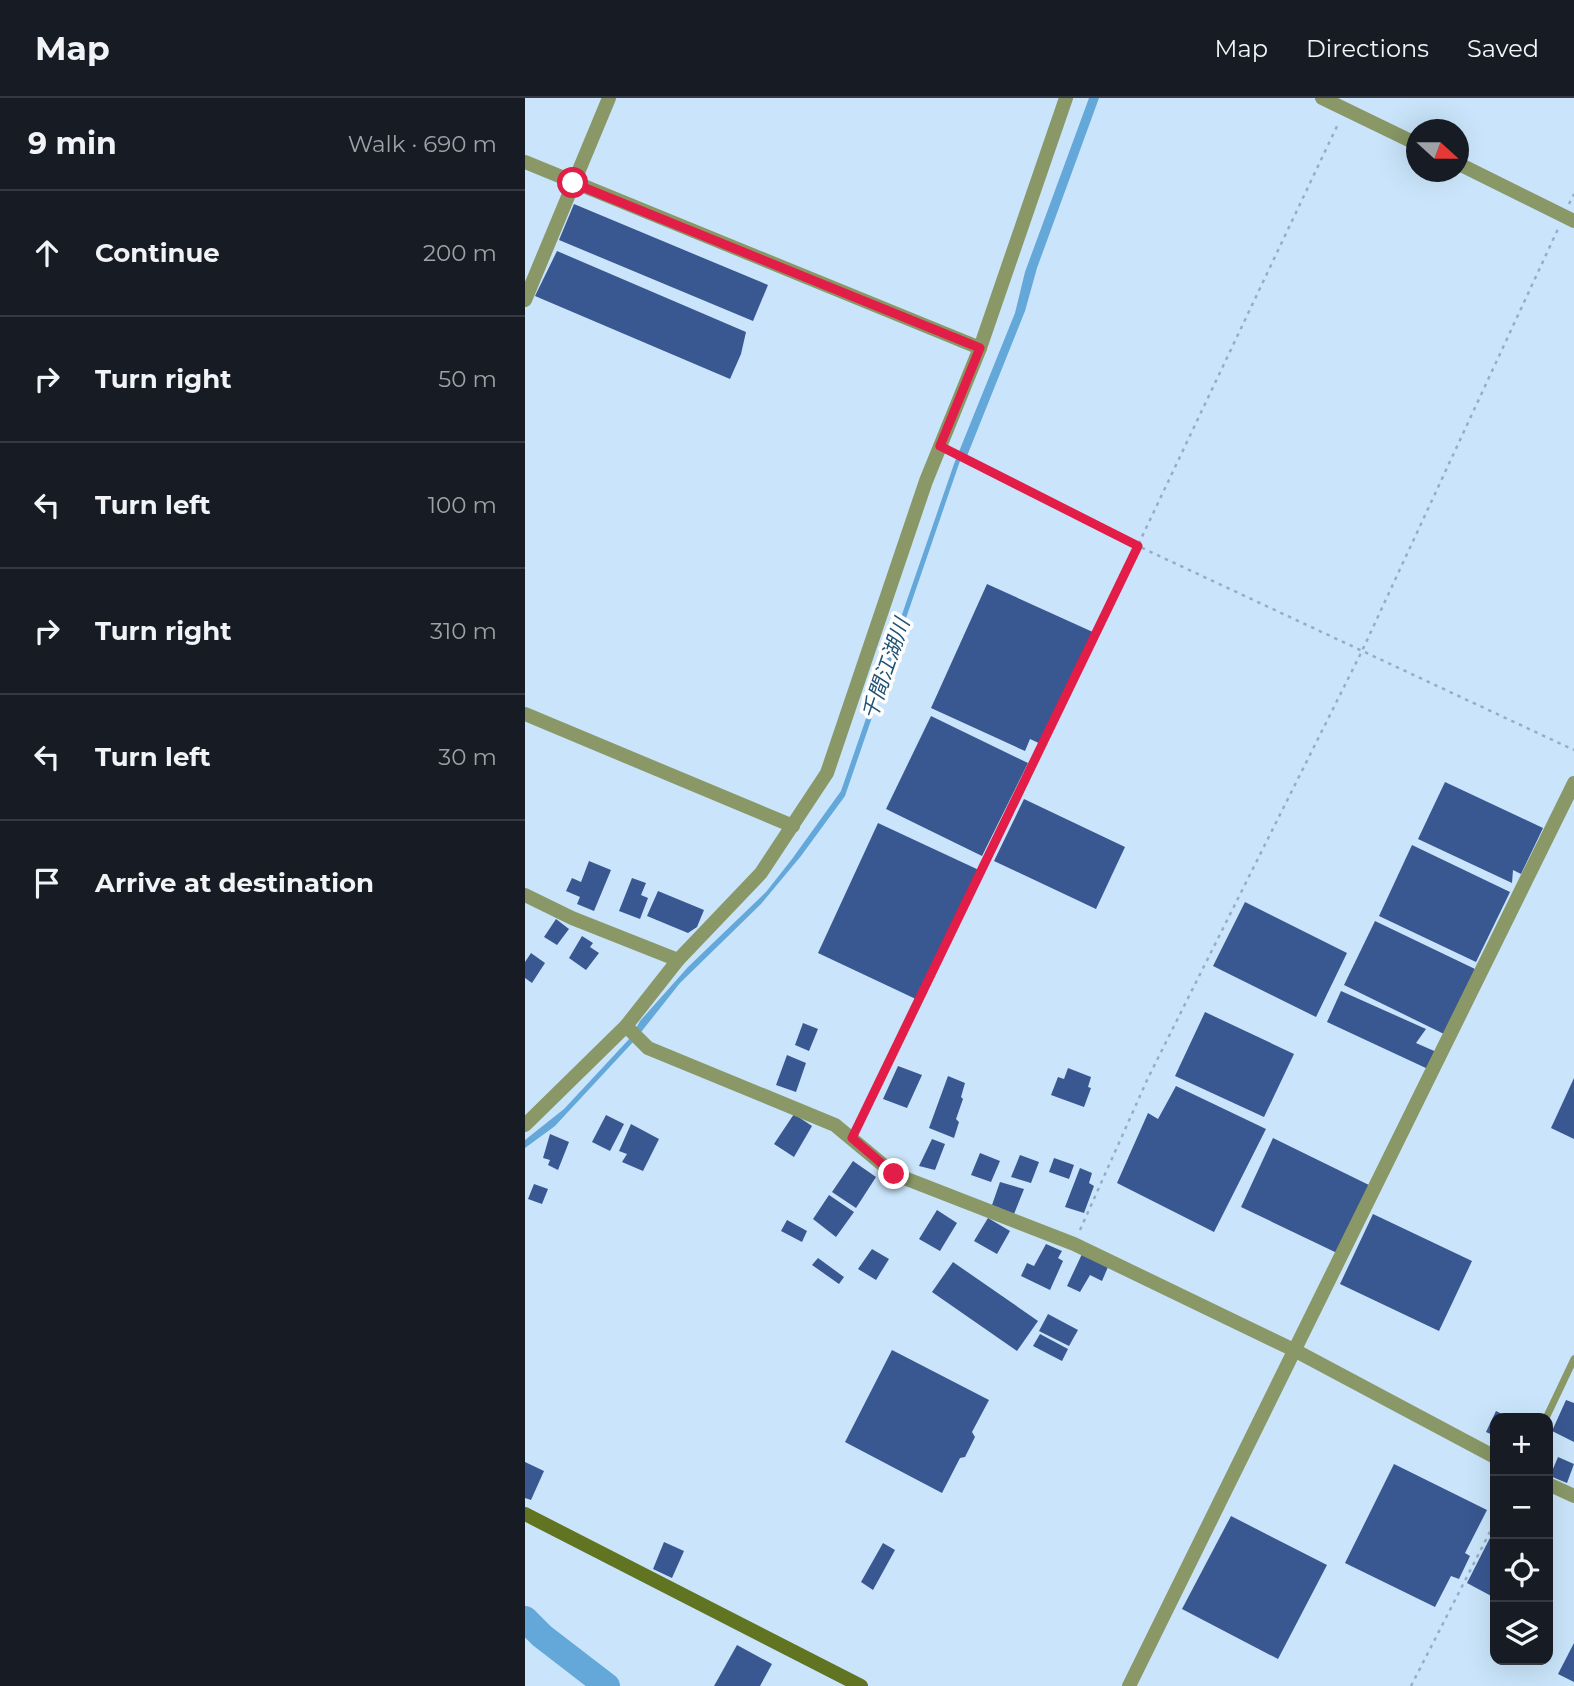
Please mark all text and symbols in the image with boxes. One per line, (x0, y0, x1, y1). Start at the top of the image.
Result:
text: Map (35, 28, 110, 68)
text: Map (1215, 34, 1268, 63)
text: Directions (1306, 34, 1429, 63)
text: Saved (1467, 34, 1539, 63)
north arrow (1406, 119, 1469, 182)
text: 9 min (28, 125, 117, 162)
text: Walk · 690 m (348, 130, 497, 158)
route start (557, 167, 588, 198)
icon: ahead (28, 234, 66, 272)
text: Continue (95, 237, 220, 269)
text: 200 m (423, 239, 497, 267)
icon: right (28, 360, 66, 398)
text: Turn right (95, 363, 231, 395)
text: 50 m (438, 365, 497, 393)
icon: left (28, 486, 66, 524)
text: Turn left (95, 489, 211, 521)
text: 100 m (428, 491, 497, 519)
icon: right (28, 612, 66, 650)
water label: 千間江湖川 (857, 613, 915, 723)
text: Turn right (95, 615, 231, 647)
text: 310 m (430, 617, 497, 645)
icon: left (28, 738, 66, 776)
text: Turn left (95, 741, 211, 773)
text: 30 m (438, 743, 497, 771)
icon: arrive (28, 864, 66, 902)
text: Arrive at destination (95, 867, 374, 899)
route end (878, 1158, 909, 1189)
map controls (1490, 1413, 1553, 1665)
button: + (1490, 1413, 1553, 1476)
button: − (1490, 1476, 1553, 1539)
button: locate (1490, 1539, 1553, 1602)
button: layers (1490, 1602, 1553, 1665)

